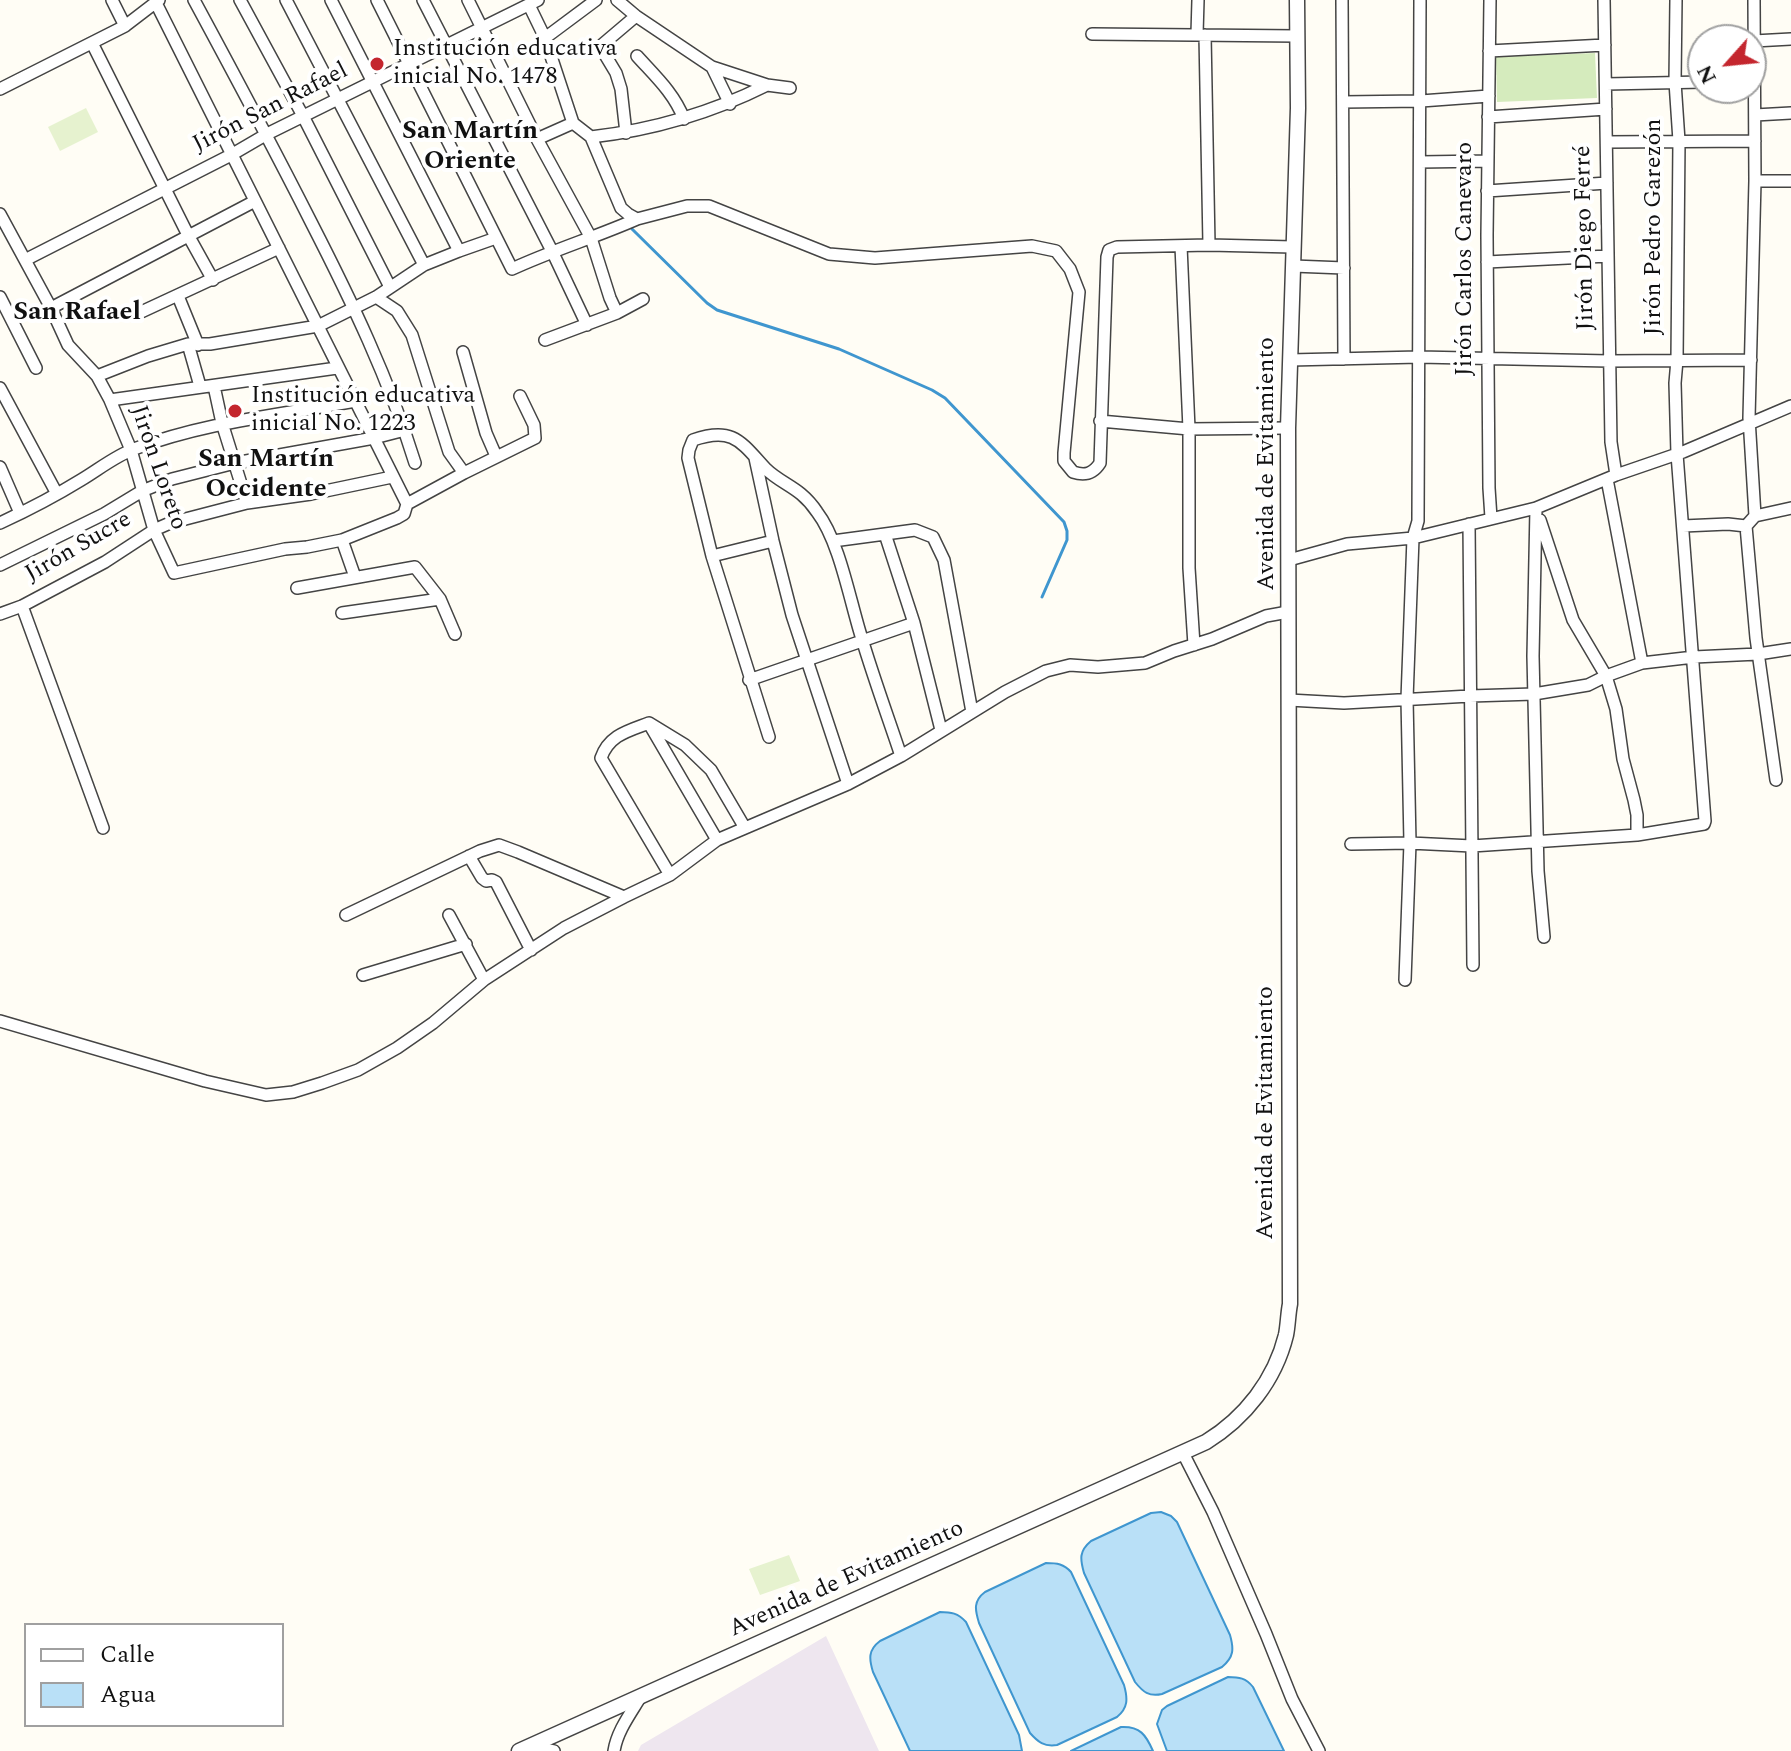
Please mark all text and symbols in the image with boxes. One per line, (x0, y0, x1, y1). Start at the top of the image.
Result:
north arrow (1687, 24, 1767, 104)
place label: Institución educativa inicial No. 1478 (393, 36, 617, 92)
marker: Institución educativa inicial No. 1478 (368, 55, 386, 73)
street label: Jirón San Rafael (189, 58, 353, 160)
text: N (1688, 59, 1726, 90)
district label: San Martín Oriente (402, 117, 538, 178)
street label: Jirón Pedro Garezón (1641, 118, 1669, 336)
street label: Jirón Carlos Canevaro (1452, 142, 1480, 376)
street label: Jirón Diego Ferré (1570, 145, 1602, 331)
district label: San Rafael (13, 298, 141, 330)
street label: Avenida de Evitamiento (1254, 337, 1282, 591)
place label: Institución educativa inicial No. 1223 (251, 383, 475, 439)
street label: Jirón Loreto (122, 402, 192, 534)
marker: Institución educativa inicial No. 1223 (226, 402, 244, 420)
district label: San Martín Occidente (198, 445, 334, 506)
street label: Jirón Sucre (21, 506, 137, 590)
street label: Avenida de Evitamiento (1253, 986, 1281, 1240)
street label: Avenida de Evitamiento (725, 1515, 969, 1645)
legend (24, 1623, 284, 1727)
text: Calle (100, 1637, 155, 1673)
text: Agua (100, 1677, 156, 1713)

